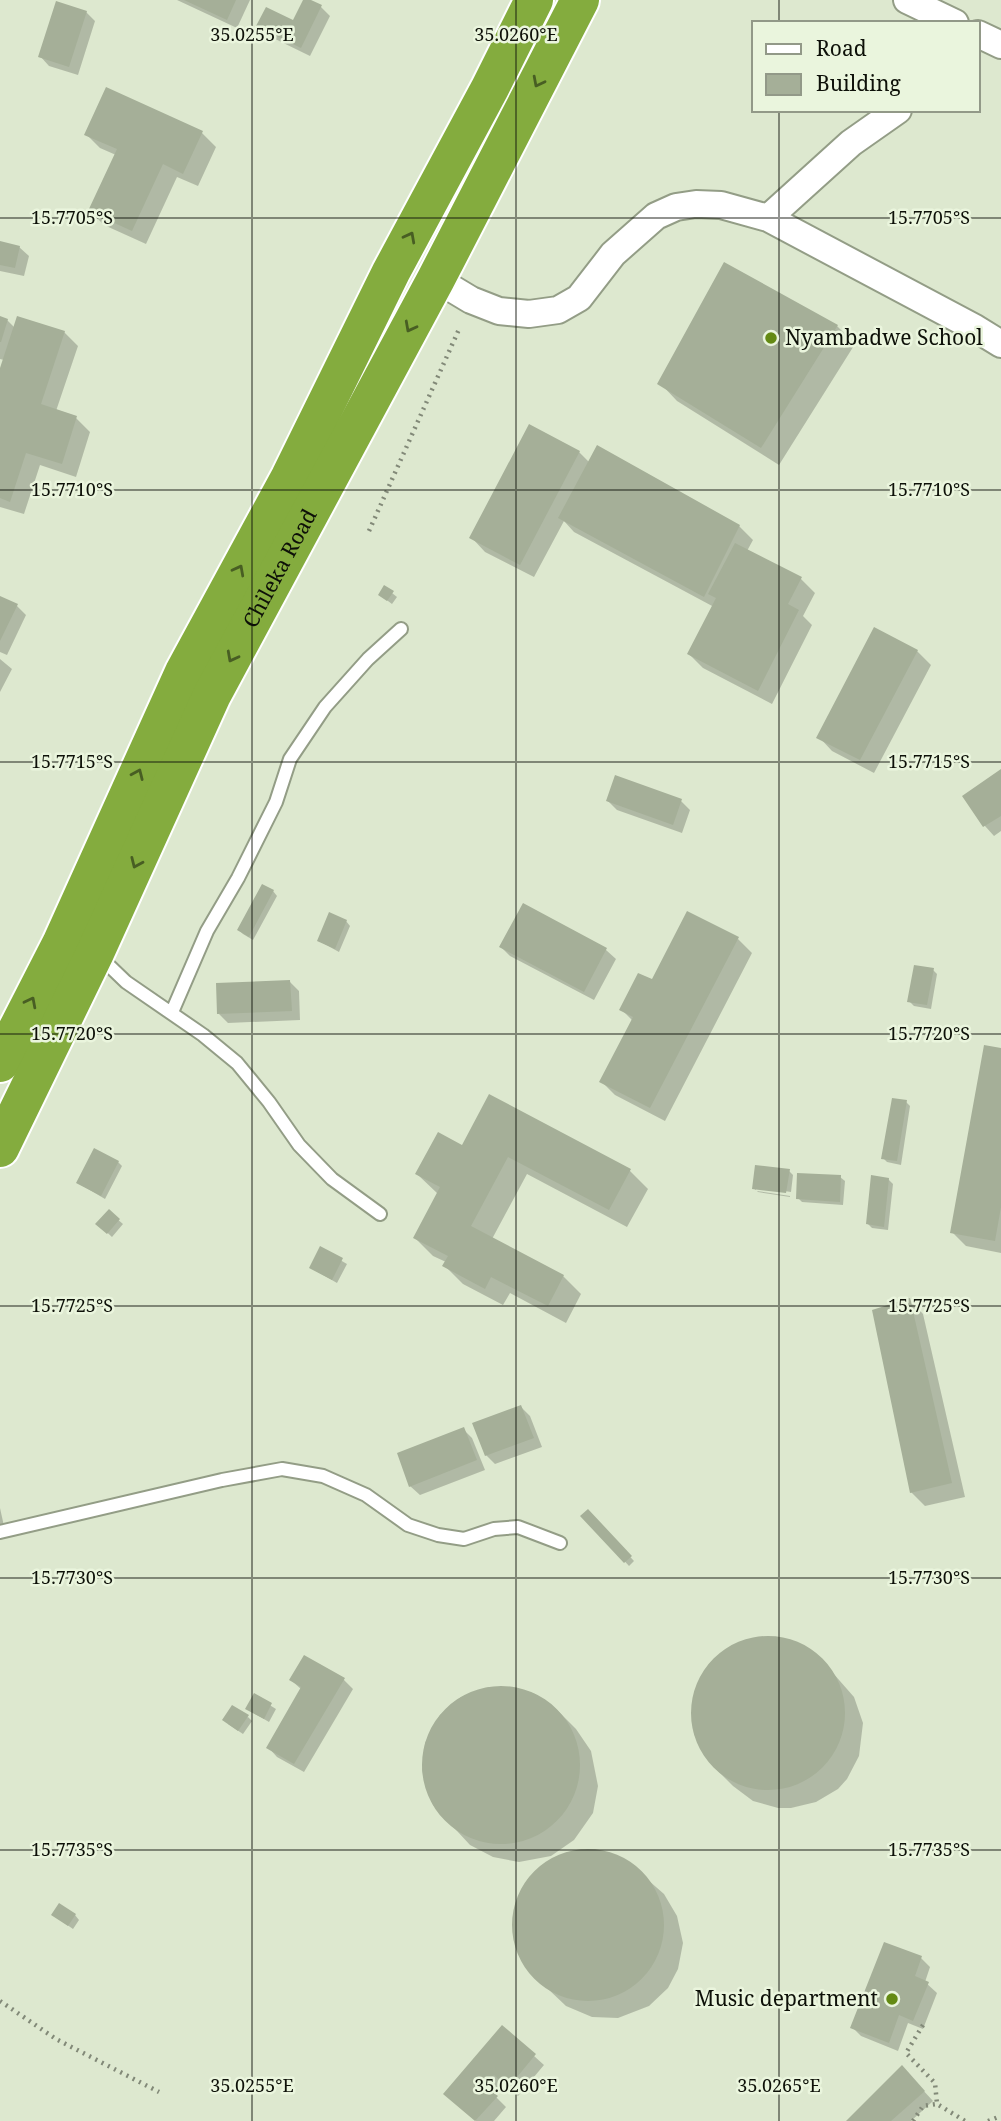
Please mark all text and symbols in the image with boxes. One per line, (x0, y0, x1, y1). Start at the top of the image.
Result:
legend (752, 21, 980, 112)
text: 35.0255°E (210, 22, 294, 46)
text: 35.0260°E (474, 22, 558, 46)
text: Road (816, 34, 867, 62)
text: Building (816, 69, 901, 97)
one-way arrow (532, 75, 546, 87)
text: 15.7705°S (31, 205, 113, 229)
text: 15.7705°S (888, 205, 970, 229)
one-way arrow (402, 232, 415, 245)
one-way arrow (405, 320, 418, 333)
place label: Nyambadwe School (785, 323, 983, 351)
marker: Nyambadwe School (763, 330, 779, 346)
text: 15.7710°S (31, 477, 113, 501)
text: 15.7710°S (888, 477, 970, 501)
street label: Chileka Road (236, 504, 323, 632)
one-way arrow (231, 565, 244, 578)
one-way arrow (227, 650, 241, 662)
text: 15.7715°S (31, 749, 113, 773)
text: 15.7715°S (888, 749, 970, 773)
one-way arrow (130, 769, 144, 781)
one-way arrow (130, 856, 144, 868)
one-way arrow (23, 997, 36, 1009)
text: 15.7720°S (31, 1021, 113, 1045)
text: 15.7720°S (888, 1021, 970, 1045)
text: 15.7725°S (31, 1293, 113, 1317)
text: 15.7725°S (888, 1293, 970, 1317)
text: 15.7730°S (31, 1565, 113, 1589)
text: 15.7730°S (888, 1565, 970, 1589)
text: 15.7735°S (31, 1837, 113, 1861)
text: 15.7735°S (888, 1837, 970, 1861)
place label: Music department (695, 1984, 878, 2012)
marker: Music department (884, 1991, 900, 2007)
text: 35.0255°E (210, 2073, 294, 2097)
text: 35.0260°E (474, 2073, 558, 2097)
text: 35.0265°E (737, 2073, 821, 2097)

